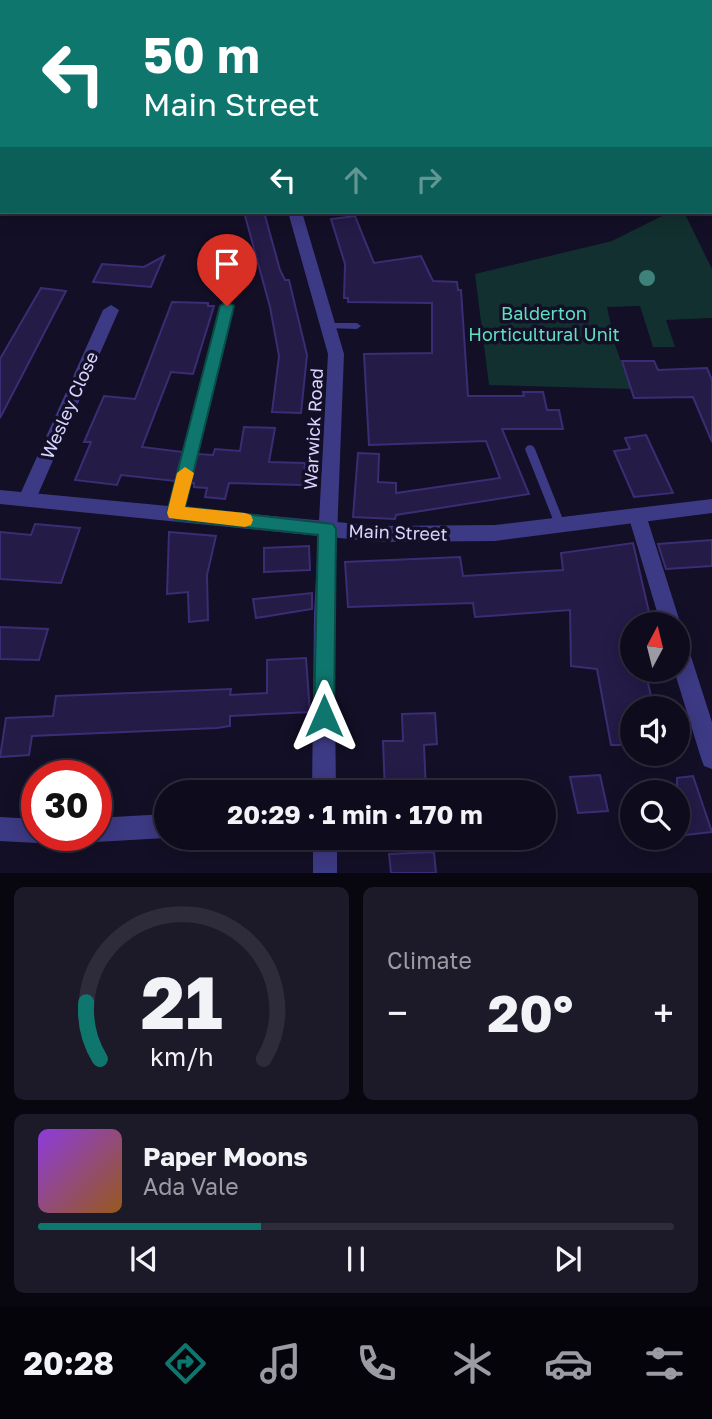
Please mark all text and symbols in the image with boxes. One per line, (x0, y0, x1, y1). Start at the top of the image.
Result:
text: 50 m (143, 25, 260, 84)
icon: left (28, 28, 119, 119)
text: Main Street (143, 85, 320, 123)
icon: left (264, 161, 302, 199)
icon: ahead (337, 161, 375, 199)
icon: right (410, 161, 448, 199)
pin (197, 234, 257, 306)
icon: arrive (208, 245, 246, 283)
park label: Balderton Horticultural Unit (468, 302, 620, 345)
street label: Wesley Close (35, 348, 103, 462)
street label: Warwick Road (299, 367, 327, 491)
street label: Main Street (348, 519, 448, 545)
north arrow (620, 612, 690, 682)
map controls (620, 612, 690, 850)
position arrow (287, 679, 361, 753)
button: sound (620, 696, 690, 766)
speed limit sign: 30 (21, 760, 112, 851)
button: search (620, 780, 690, 850)
text: 20:29 · 1 min · 170 m (227, 799, 483, 830)
text: Climate (387, 946, 472, 974)
text: 21 (141, 959, 222, 1046)
text: 20° (488, 981, 573, 1043)
text: − (387, 990, 408, 1035)
text: + (653, 990, 674, 1035)
text: km/h (150, 1041, 213, 1072)
text: Paper Moons (143, 1141, 308, 1172)
text: Ada Vale (143, 1172, 239, 1200)
icon: previous (125, 1240, 163, 1278)
icon: pause (337, 1240, 375, 1278)
icon: next (549, 1240, 587, 1278)
icon: directions (161, 1339, 210, 1388)
icon: music (256, 1339, 305, 1388)
icon: phone (352, 1339, 401, 1388)
icon: climate (448, 1339, 497, 1388)
icon: car (544, 1339, 593, 1388)
icon: filters (640, 1339, 689, 1388)
text: 20:28 (23, 1344, 114, 1382)

